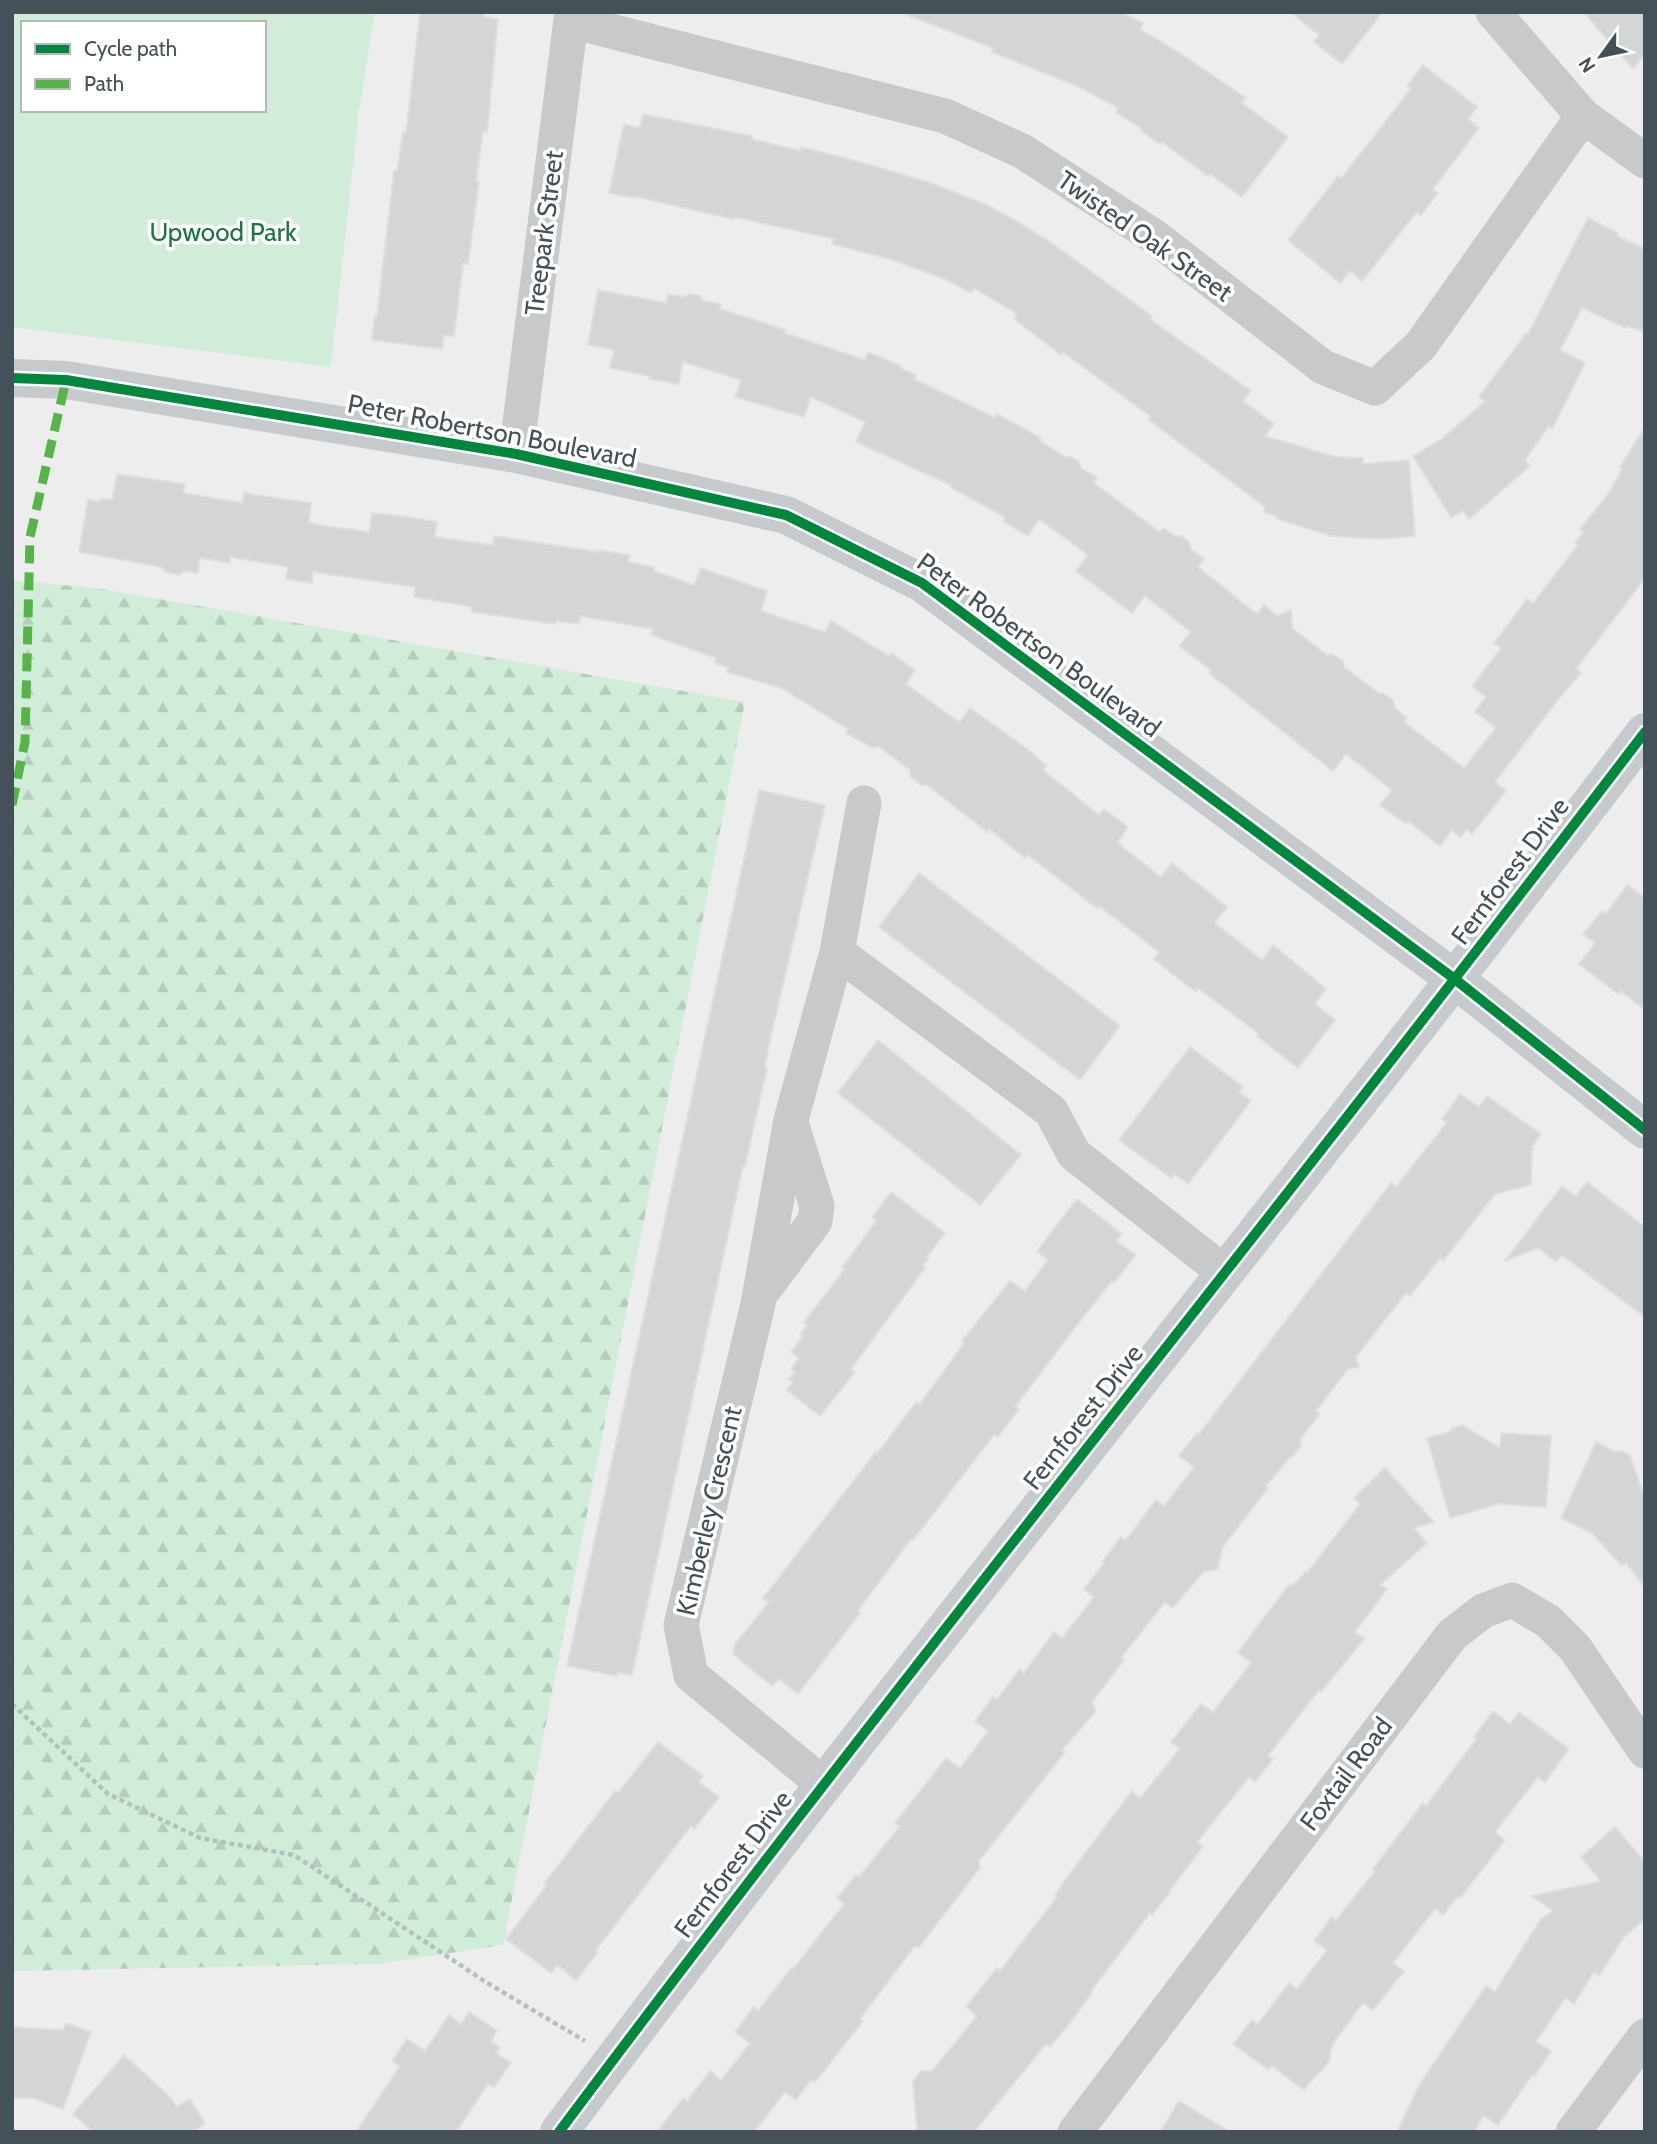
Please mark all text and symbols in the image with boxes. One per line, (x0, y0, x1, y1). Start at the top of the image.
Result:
legend (21, 21, 266, 112)
north arrow (1566, 21, 1636, 91)
text: Cycle path (84, 36, 177, 61)
text: N (1574, 53, 1600, 77)
text: Path (84, 71, 124, 96)
street label: Treepark Street (518, 149, 570, 317)
street label: Twisted Oak Street (1051, 164, 1239, 308)
park label: Upwood Park (149, 216, 297, 248)
street label: Peter Robertson Boulevard (345, 387, 639, 475)
street label: Peter Robertson Boulevard (911, 546, 1167, 744)
street label: Fernforest Drive (1444, 791, 1576, 951)
street label: Fernforest Drive (1016, 1338, 1150, 1496)
street label: Kimberley Crescent (669, 1403, 749, 1619)
street label: Foxtail Road (1293, 1711, 1399, 1837)
street label: Fernforest Drive (667, 1784, 799, 1944)

